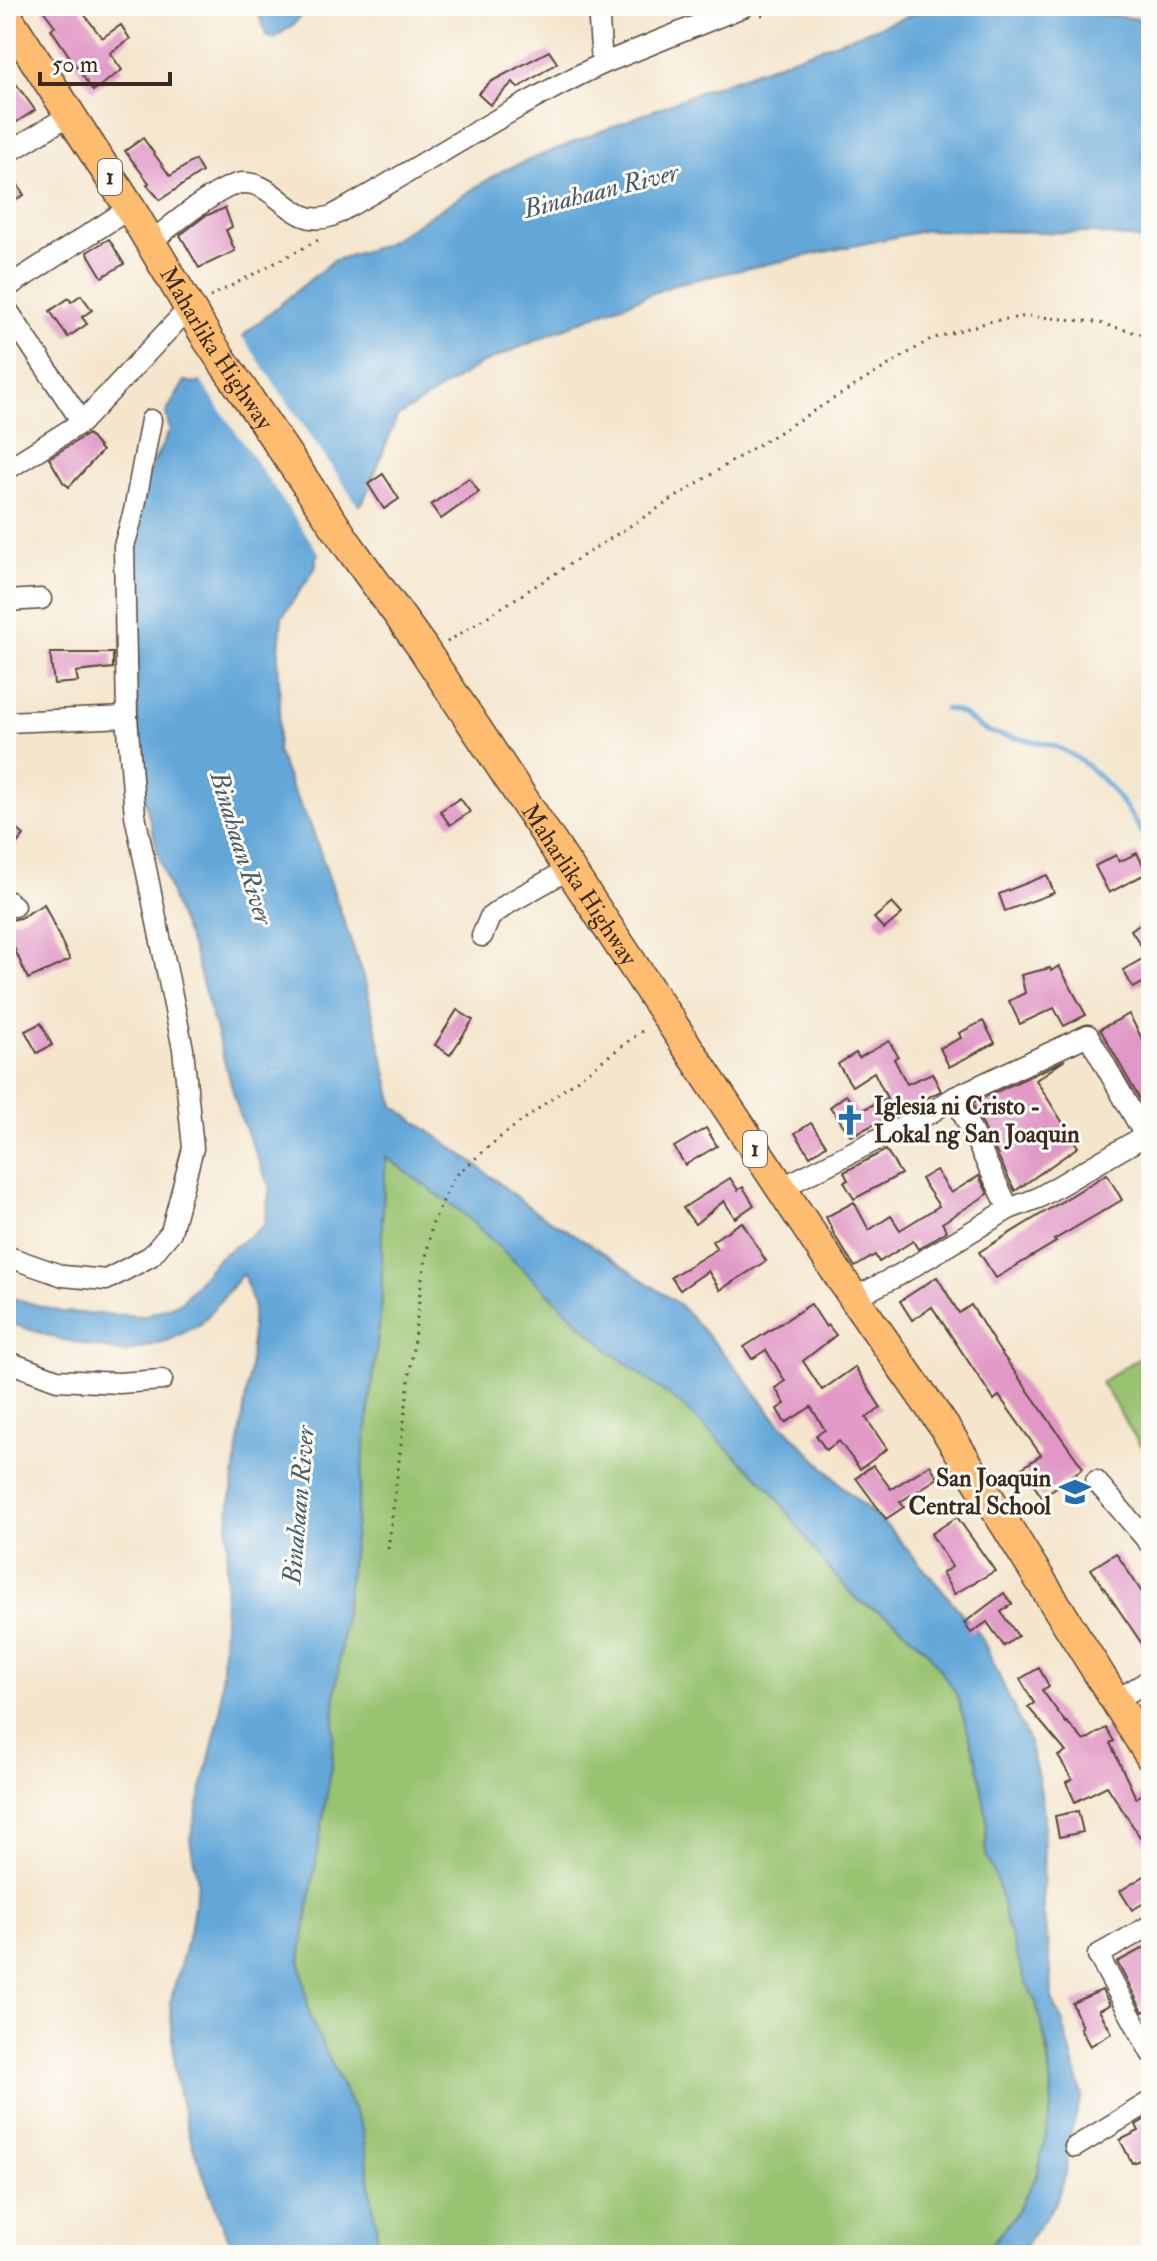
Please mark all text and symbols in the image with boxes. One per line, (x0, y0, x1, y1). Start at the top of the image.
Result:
scale bar (40, 36, 170, 86)
text: 50 m (52, 49, 99, 80)
water label: Binahaan River (518, 156, 683, 226)
road number: 1 (98, 159, 122, 195)
street label: Maharlika Highway (153, 261, 281, 436)
water label: Binahaan River (202, 765, 280, 930)
street label: Maharlika Highway (515, 798, 645, 972)
place label: Iglesia ni Cristo - Lokal ng San Joaquin (874, 1091, 1080, 1150)
church icon: Iglesia ni Cristo - Lokal ng San Joaquin (833, 1103, 867, 1137)
road number: 1 (743, 1131, 767, 1167)
water label: Binahaan River (276, 1423, 322, 1587)
place label: San Joaquin Central School (909, 1463, 1052, 1522)
school or university icon: San Joaquin Central School (1058, 1475, 1092, 1509)

